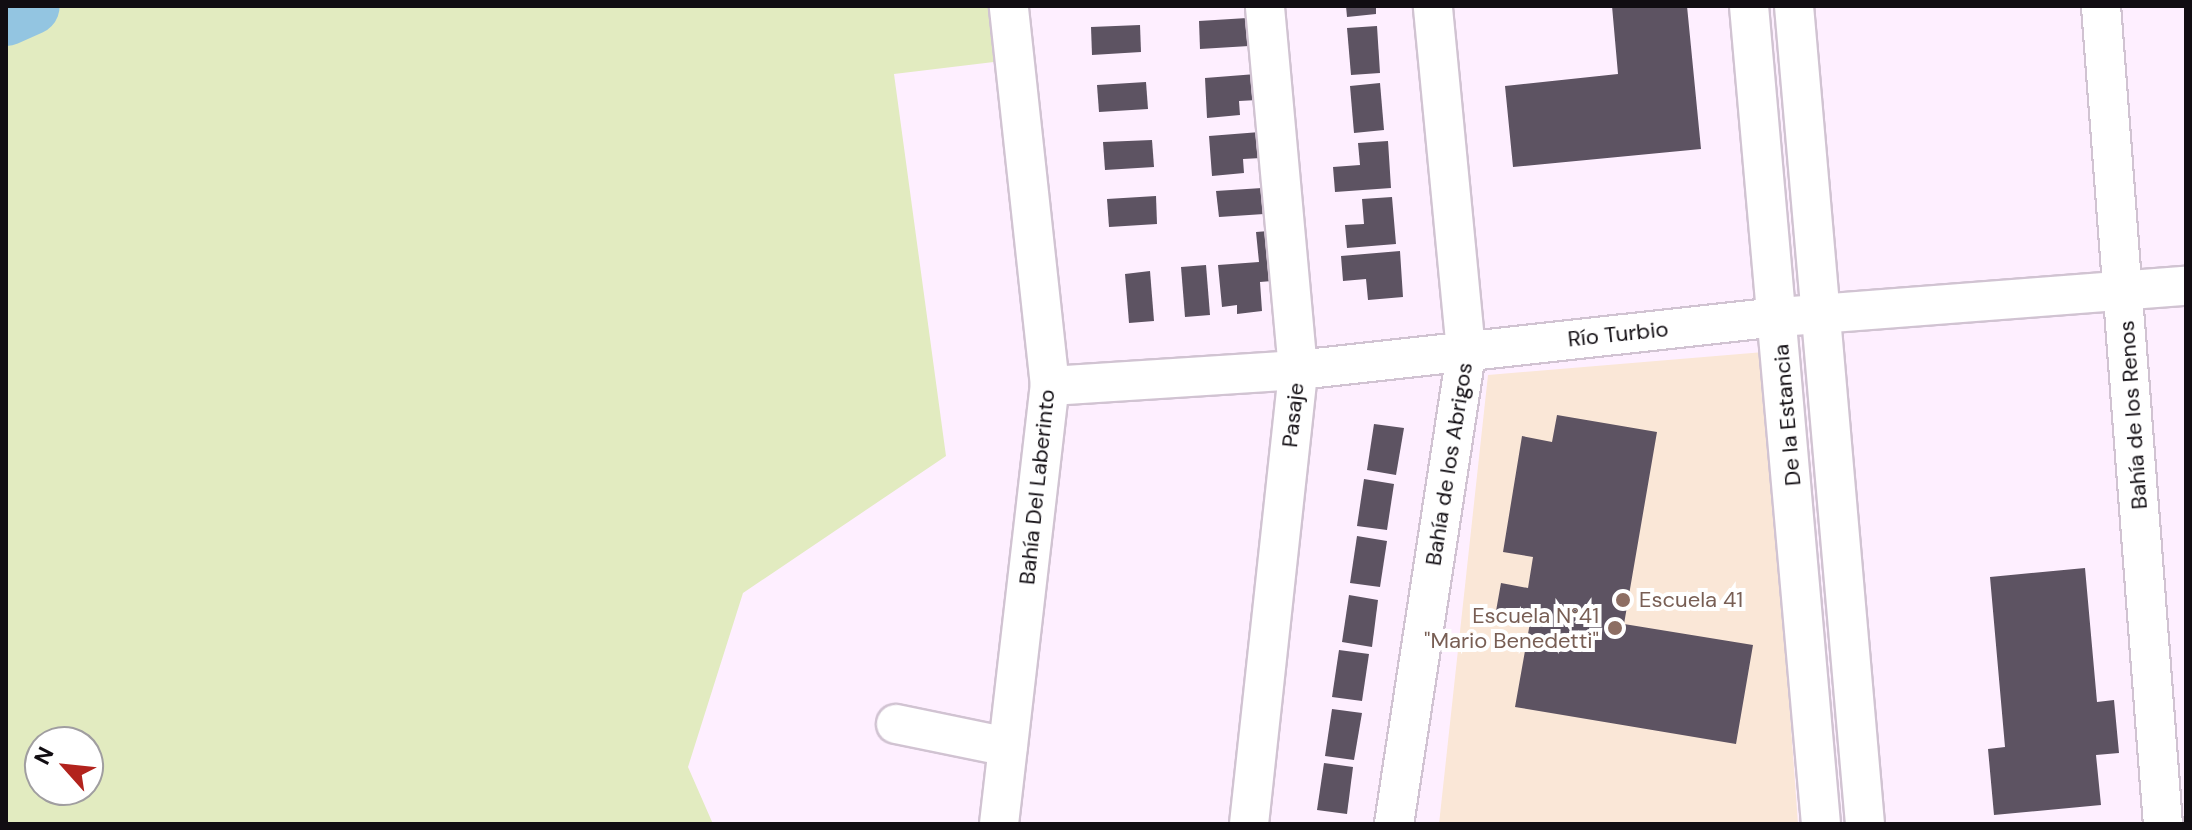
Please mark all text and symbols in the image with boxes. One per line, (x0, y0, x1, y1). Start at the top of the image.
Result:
street label: Río Turbio (1566, 316, 1670, 352)
street label: Bahía de los Renos (2113, 320, 2153, 510)
street label: De la Estancia (1768, 343, 1806, 487)
street label: Bahía de los Abrigos (1420, 361, 1478, 567)
street label: Pasaje (1276, 381, 1310, 449)
street label: Bahía Del Laberinto (1014, 388, 1060, 586)
place label: Escuela 41 (1639, 587, 1743, 613)
marker: Escuela 41 (1614, 591, 1632, 609)
place label: Escuela N°41 "Mario Benedetti" (1424, 602, 1599, 654)
marker: Escuela N°41 "Mario Benedetti" (1606, 619, 1624, 637)
north arrow (24, 726, 104, 806)
text: N (27, 742, 61, 770)

